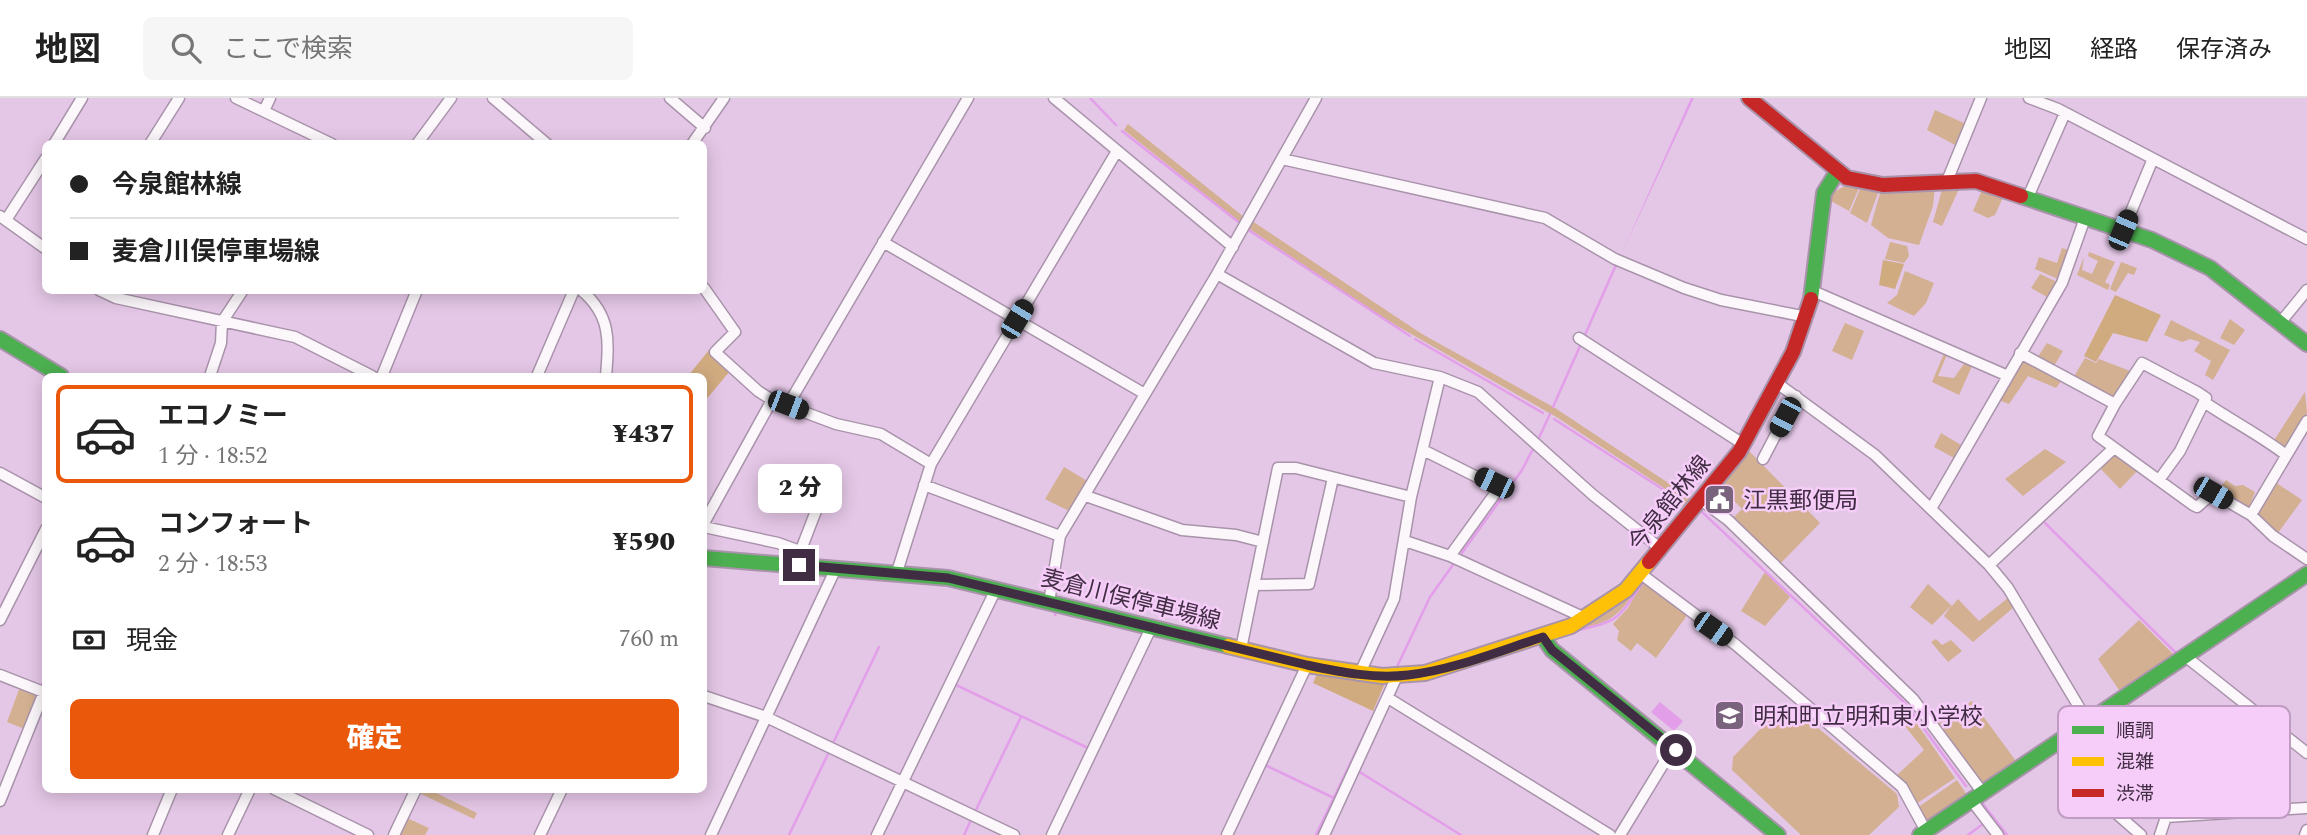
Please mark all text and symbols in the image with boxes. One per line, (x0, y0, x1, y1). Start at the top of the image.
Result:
search box (143, 17, 633, 80)
text: 地図 (35, 25, 101, 75)
icon: search (167, 29, 205, 67)
text: ここで検索 (223, 29, 353, 69)
text: 地図 (2004, 32, 2052, 68)
text: 経路 (2090, 32, 2138, 68)
text: 保存済み (2176, 32, 2272, 68)
text: 今泉館林線 (112, 165, 242, 205)
car (2106, 207, 2141, 253)
text: 麦倉川俣停車場線 (112, 232, 320, 272)
car (998, 296, 1037, 342)
car (765, 388, 812, 422)
car (1766, 394, 1805, 440)
text: エコノミー (158, 396, 288, 436)
icon: car (74, 403, 137, 466)
text: ¥437 (613, 414, 675, 454)
text: 1 分 · 18:52 (158, 439, 267, 474)
street label: 今泉館林線 (1620, 448, 1720, 560)
callout: 2 分 (757, 463, 841, 512)
car (1471, 464, 1518, 502)
text: 2 分 (779, 471, 821, 506)
car (2190, 473, 2237, 513)
public building icon: 江黒郵便局 (1703, 483, 1737, 517)
place label: 江黒郵便局 (1743, 484, 1858, 519)
text: コンフォート (158, 504, 313, 544)
icon: car (74, 511, 137, 574)
text: ¥590 (613, 522, 675, 562)
text: 2 分 · 18:53 (158, 547, 267, 582)
route end (783, 549, 815, 581)
street label: 麦倉川俣停車場線 (1037, 561, 1224, 640)
car (1690, 608, 1737, 650)
icon: cash (70, 621, 108, 659)
text: 現金 (126, 621, 178, 661)
text: 760 m (619, 622, 679, 657)
button: 確定 (70, 699, 679, 779)
school or university icon: 明和町立明和東小学校 (1713, 699, 1747, 733)
place label: 明和町立明和東小学校 (1753, 700, 1983, 735)
legend (2058, 706, 2290, 818)
text: 順調 (2116, 717, 2154, 746)
route start (1660, 734, 1692, 766)
text: 混雑 (2116, 748, 2154, 777)
text: 渋滞 (2116, 780, 2154, 809)

